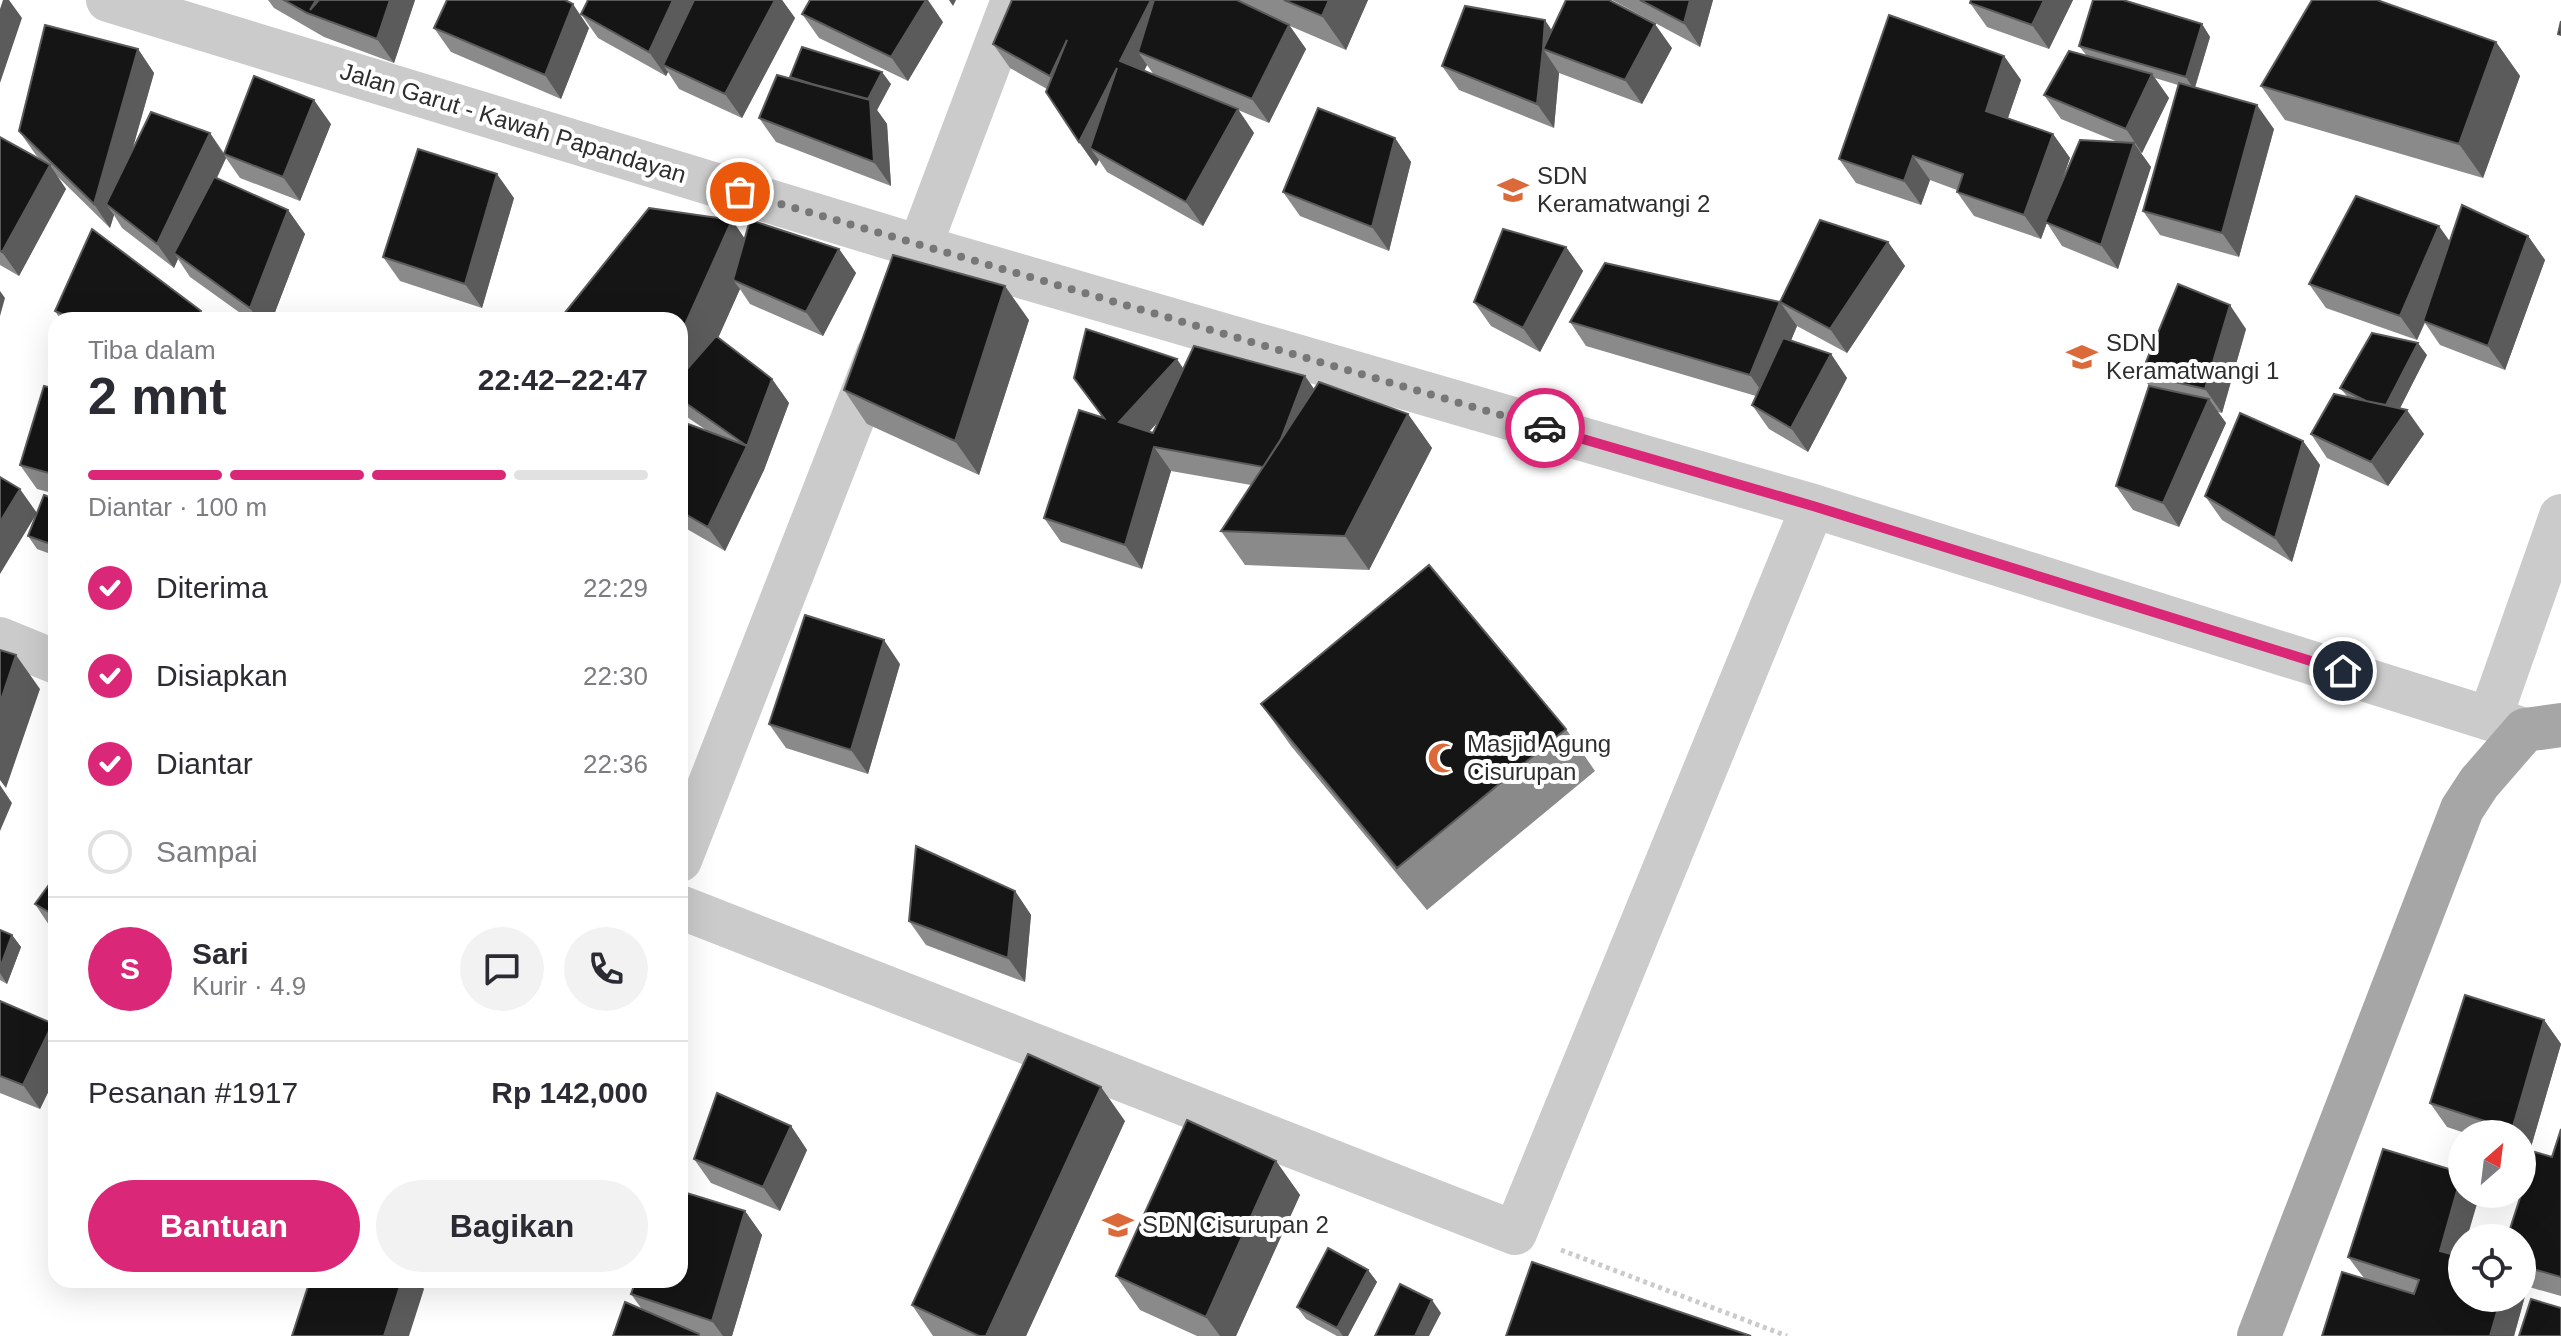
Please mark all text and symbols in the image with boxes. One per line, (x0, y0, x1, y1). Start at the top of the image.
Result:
street label: Jalan Garut - Kawah Papandayan (337, 57, 689, 188)
pin (706, 158, 774, 226)
place label: SDN Keramatwangi 2 (1537, 162, 1710, 217)
icon: bag (718, 170, 762, 214)
school or university icon: SDN Keramatwangi 2 (1496, 173, 1530, 207)
place label: SDN Keramatwangi 1 (2106, 329, 2279, 384)
text: Tiba dalam (88, 335, 216, 365)
school or university icon: SDN Keramatwangi 1 (2065, 340, 2099, 374)
text: 22:42–22:47 (478, 363, 648, 396)
text: 2 mnt (88, 367, 227, 425)
courier (1505, 388, 1585, 468)
icon: car (1523, 406, 1567, 450)
text: Diantar · 100 m (88, 492, 267, 522)
icon: check (88, 566, 132, 610)
text: Diterima (156, 571, 268, 604)
text: 22:29 (583, 573, 648, 603)
pin (2309, 637, 2377, 705)
icon: home (2321, 649, 2365, 693)
icon: check (88, 654, 132, 698)
text: Disiapkan (156, 659, 288, 692)
text: 22:30 (583, 661, 648, 691)
place label: Masjid Agung Cisurupan (1467, 730, 1611, 785)
mosque icon: Masjid Agung Cisurupan (1426, 741, 1460, 775)
icon: check (88, 742, 132, 786)
text: Diantar (156, 747, 253, 780)
text: 22:36 (583, 749, 648, 779)
text: Sampai (156, 835, 258, 868)
button: chat (460, 927, 544, 1011)
button: phone (564, 927, 648, 1011)
text: Sari (192, 937, 249, 970)
text: S (120, 952, 140, 985)
text: Kurir · 4.9 (192, 971, 306, 1001)
text: Pesanan #1917 (88, 1076, 298, 1109)
text: Rp 142,000 (491, 1076, 648, 1109)
north arrow (2448, 1120, 2536, 1208)
map controls (2448, 1120, 2536, 1312)
button: Bantuan (88, 1180, 360, 1272)
button: Bagikan (376, 1180, 648, 1272)
school or university icon: SDN Cisurupan 2 (1101, 1208, 1135, 1242)
place label: SDN Cisurupan 2 (1142, 1211, 1329, 1238)
button: locate (2448, 1224, 2536, 1312)

